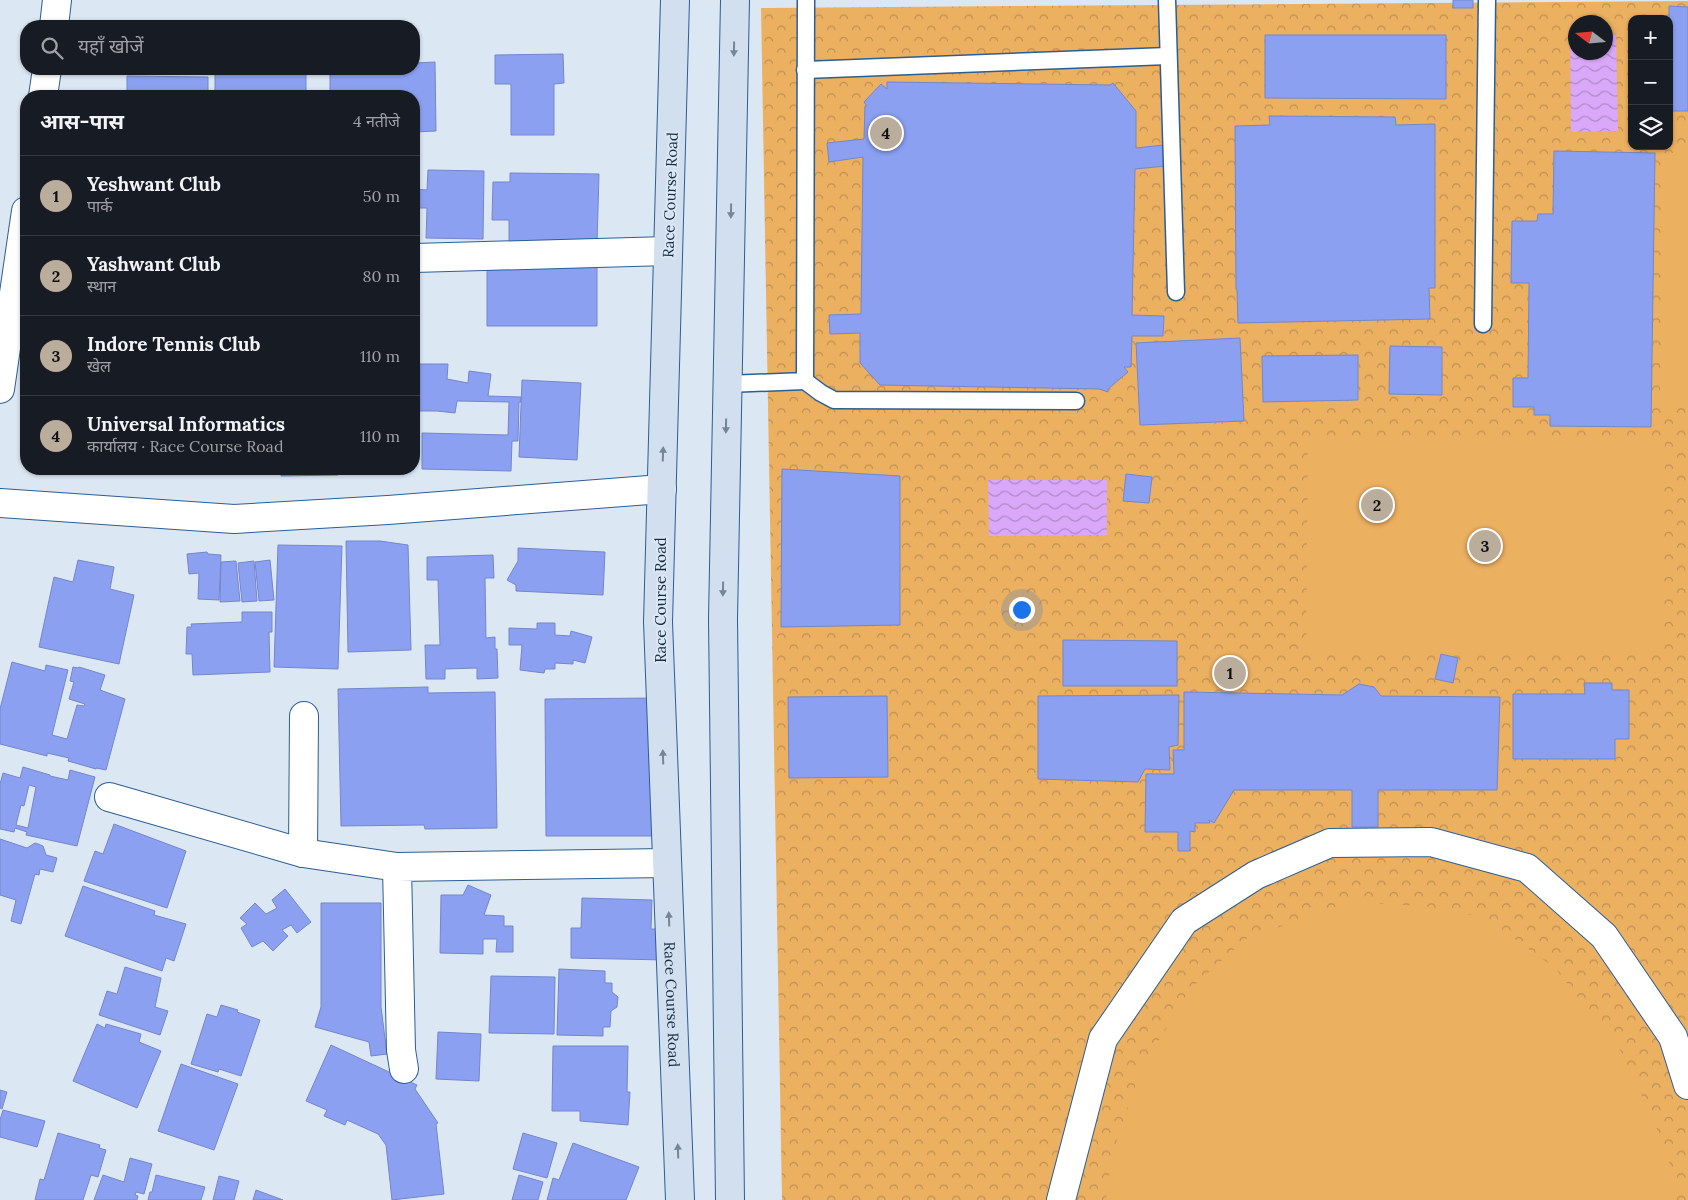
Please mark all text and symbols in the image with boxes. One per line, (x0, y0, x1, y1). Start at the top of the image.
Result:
north arrow (1568, 15, 1613, 60)
map controls (1628, 15, 1673, 150)
button: + (1628, 15, 1673, 60)
search box (20, 20, 420, 75)
icon: search (38, 34, 66, 62)
text: यहाँ खोजें (78, 34, 144, 58)
one-way arrow (729, 41, 737, 57)
button: − (1628, 60, 1673, 105)
button: layers (1628, 105, 1673, 150)
text: आस-पास (40, 108, 124, 135)
text: 4 नतीजे (353, 111, 400, 131)
pin: 4 (870, 114, 902, 152)
street label: Race Course Road (658, 132, 682, 258)
text: Yeshwant Club (87, 172, 221, 196)
text: 1 (53, 186, 59, 206)
text: 50 m (363, 186, 400, 206)
text: पार्क (87, 196, 113, 216)
one-way arrow (726, 203, 734, 219)
text: Yashwant Club (87, 252, 221, 276)
text: 2 (52, 266, 60, 286)
text: 80 m (363, 266, 400, 286)
text: स्थान (87, 276, 116, 296)
text: Indore Tennis Club (87, 332, 260, 356)
text: 3 (52, 346, 60, 366)
text: 110 m (360, 346, 400, 366)
text: खेल (87, 356, 111, 376)
text: Universal Informatics (87, 412, 285, 436)
one-way arrow (722, 418, 730, 434)
text: 4 (52, 426, 60, 446)
text: 110 m (360, 426, 400, 446)
text: कार्यालय · Race Course Road (87, 436, 283, 456)
one-way arrow (659, 446, 667, 462)
pin: 2 (1361, 486, 1393, 524)
pin: 3 (1469, 527, 1501, 565)
street label: Race Course Road (651, 537, 670, 663)
one-way arrow (719, 581, 727, 597)
your location (1009, 597, 1035, 623)
pin: 1 (1214, 654, 1246, 692)
one-way arrow (659, 748, 667, 764)
one-way arrow (665, 911, 673, 927)
street label: Race Course Road (661, 941, 684, 1068)
one-way arrow (674, 1143, 682, 1159)

